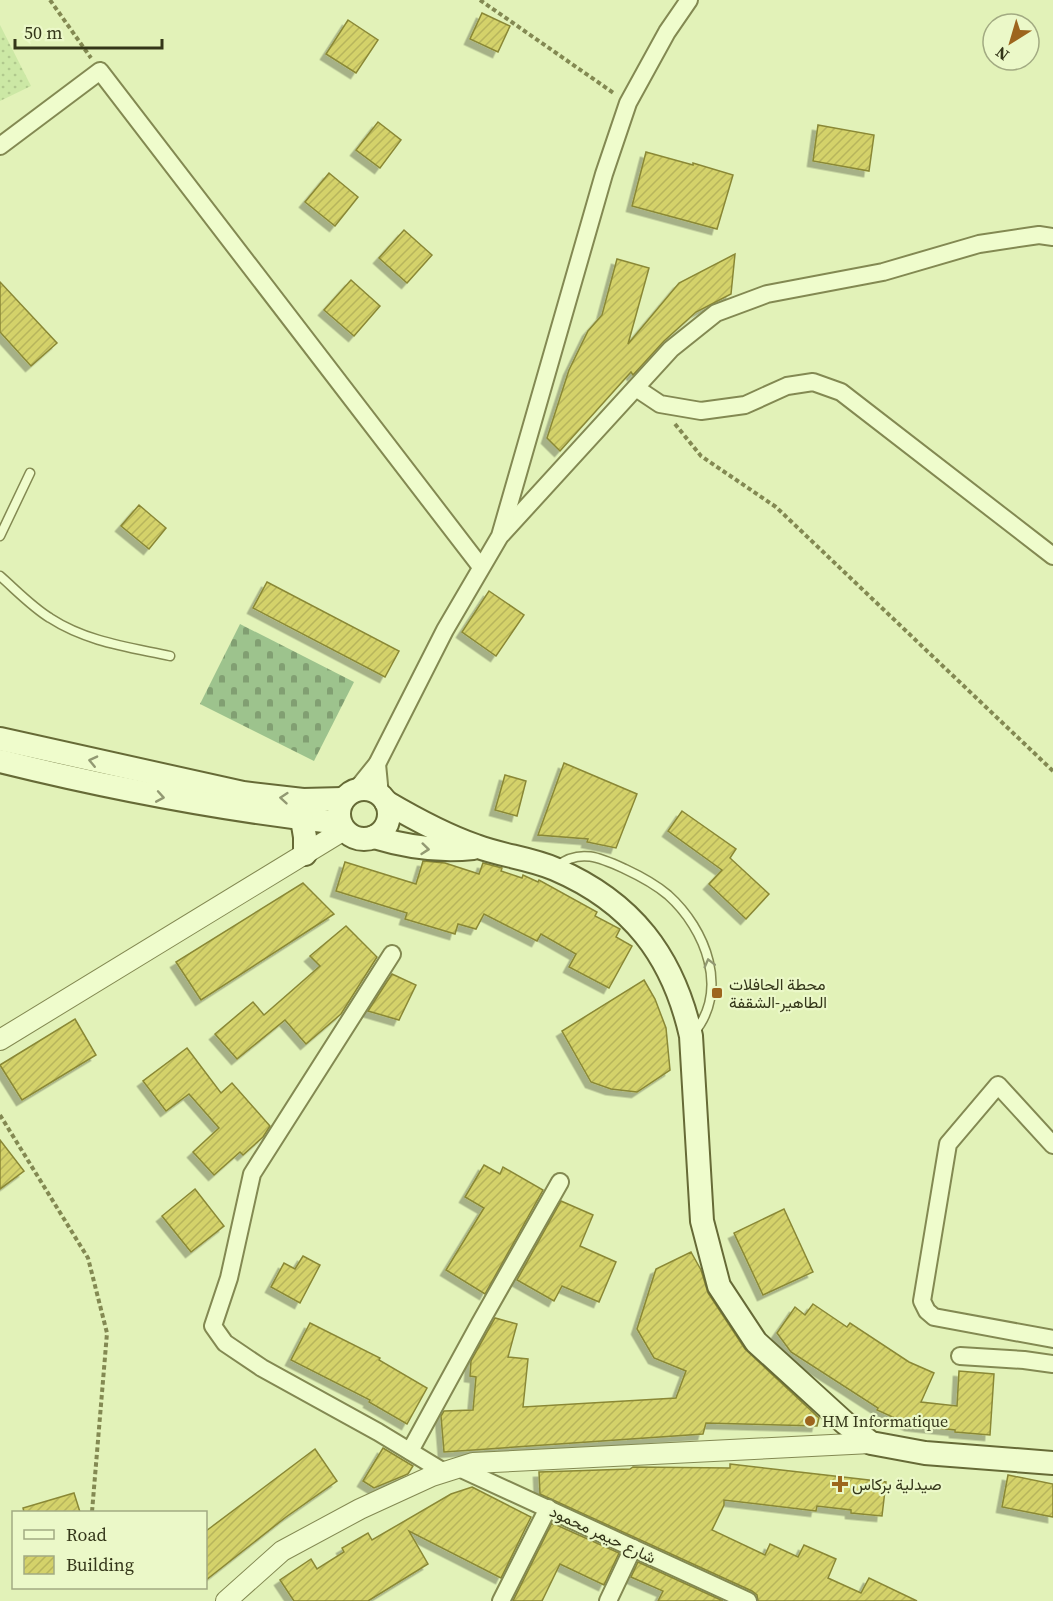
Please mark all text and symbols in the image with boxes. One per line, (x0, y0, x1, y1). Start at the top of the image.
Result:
scale bar (15, 12, 162, 50)
north arrow (981, 12, 1041, 72)
text: 50 m (24, 20, 62, 45)
text: N (990, 41, 1013, 66)
one-way arrow (88, 755, 98, 768)
one-way arrow (154, 790, 164, 803)
one-way arrow (280, 792, 289, 805)
one-way arrow (421, 842, 430, 855)
one-way arrow (703, 958, 716, 968)
place label: محطة الحافلات الطاهير-الشقفة (729, 973, 827, 1013)
marker: محطة الحافلات الطاهير-الشقفة (710, 986, 724, 1000)
place label: HM Informatique (822, 1410, 948, 1432)
marker: HM Informatique (803, 1414, 817, 1428)
place label: صيدلية بركاس (852, 1473, 942, 1495)
marker: صيدلية بركاس (833, 1477, 847, 1491)
street label: شارع حيمر محمود (546, 1500, 660, 1569)
legend (12, 1511, 207, 1589)
text: Road (66, 1522, 107, 1547)
text: Building (66, 1552, 134, 1577)

